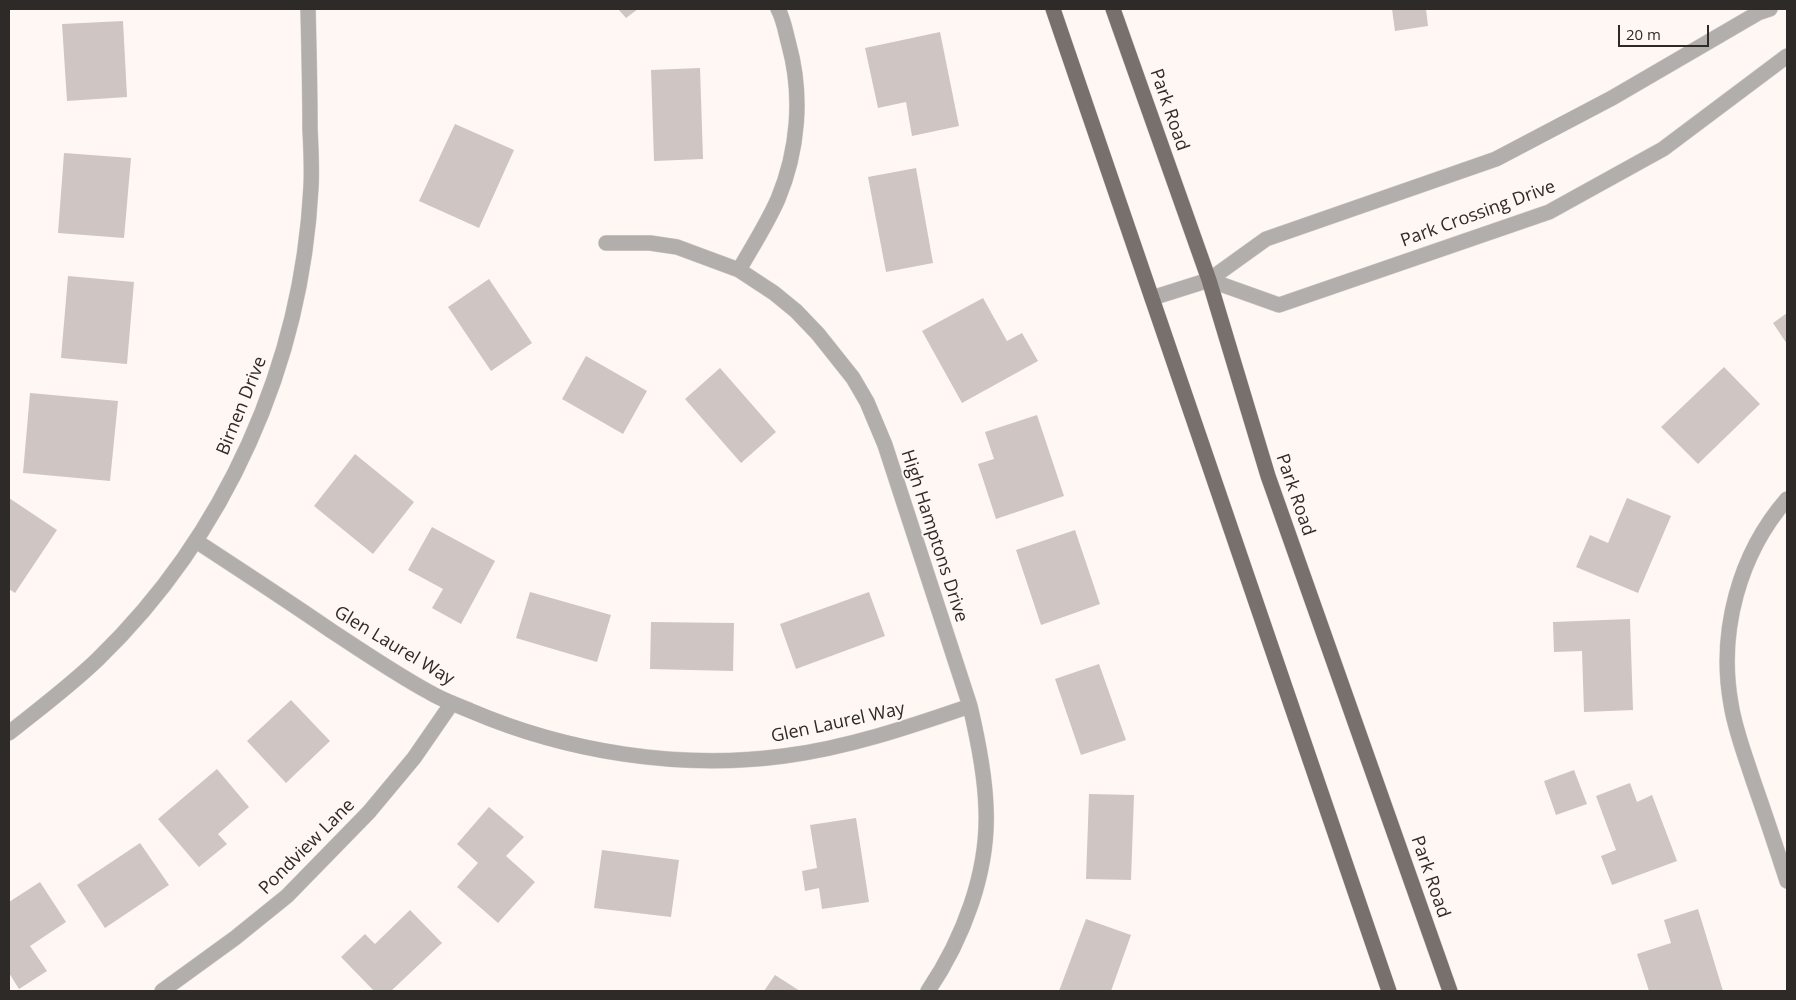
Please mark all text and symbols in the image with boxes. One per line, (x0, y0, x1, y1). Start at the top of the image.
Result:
scale bar (1621, 15, 1712, 47)
text: 20 m (1626, 24, 1661, 44)
street label: Park Road (1145, 66, 1193, 154)
street label: Park Crossing Drive (1398, 176, 1558, 252)
street label: Birnen Drive (212, 354, 272, 458)
street label: High Hamptons Drive (896, 447, 972, 625)
street label: Park Road (1271, 451, 1319, 539)
street label: Glen Laurel Way (330, 602, 458, 690)
street label: Glen Laurel Way (769, 698, 907, 748)
street label: Pondview Lane (255, 795, 359, 899)
street label: Park Road (1406, 833, 1454, 921)

